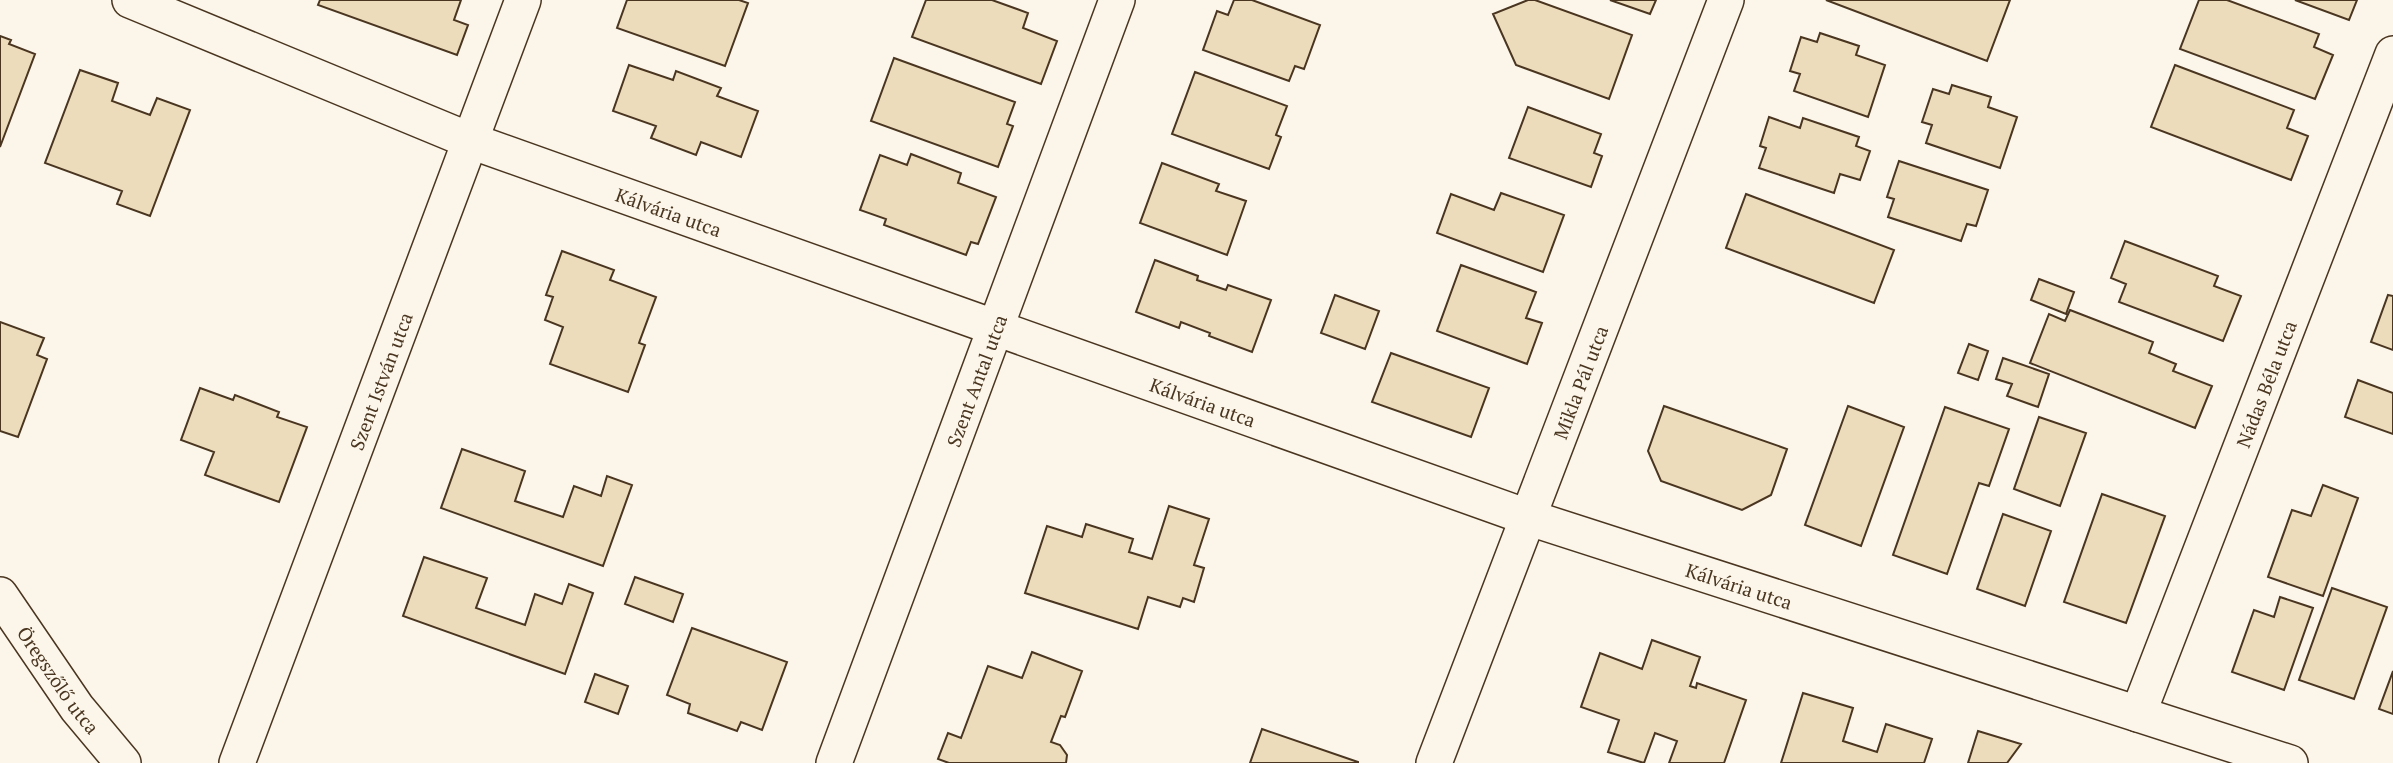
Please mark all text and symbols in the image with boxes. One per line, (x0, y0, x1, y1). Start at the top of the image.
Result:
street label: Kálvária utca (613, 181, 725, 242)
street label: Szent István utca (343, 308, 418, 453)
street label: Szent Antal utca (940, 311, 1012, 450)
street label: Nádas Béla utca (2230, 316, 2302, 451)
street label: Mikla Pál utca (1547, 321, 1613, 442)
street label: Kálvária utca (1147, 371, 1260, 432)
street label: Kálvária utca (1683, 557, 1796, 614)
street label: Öregszőlő utca (12, 621, 106, 739)

